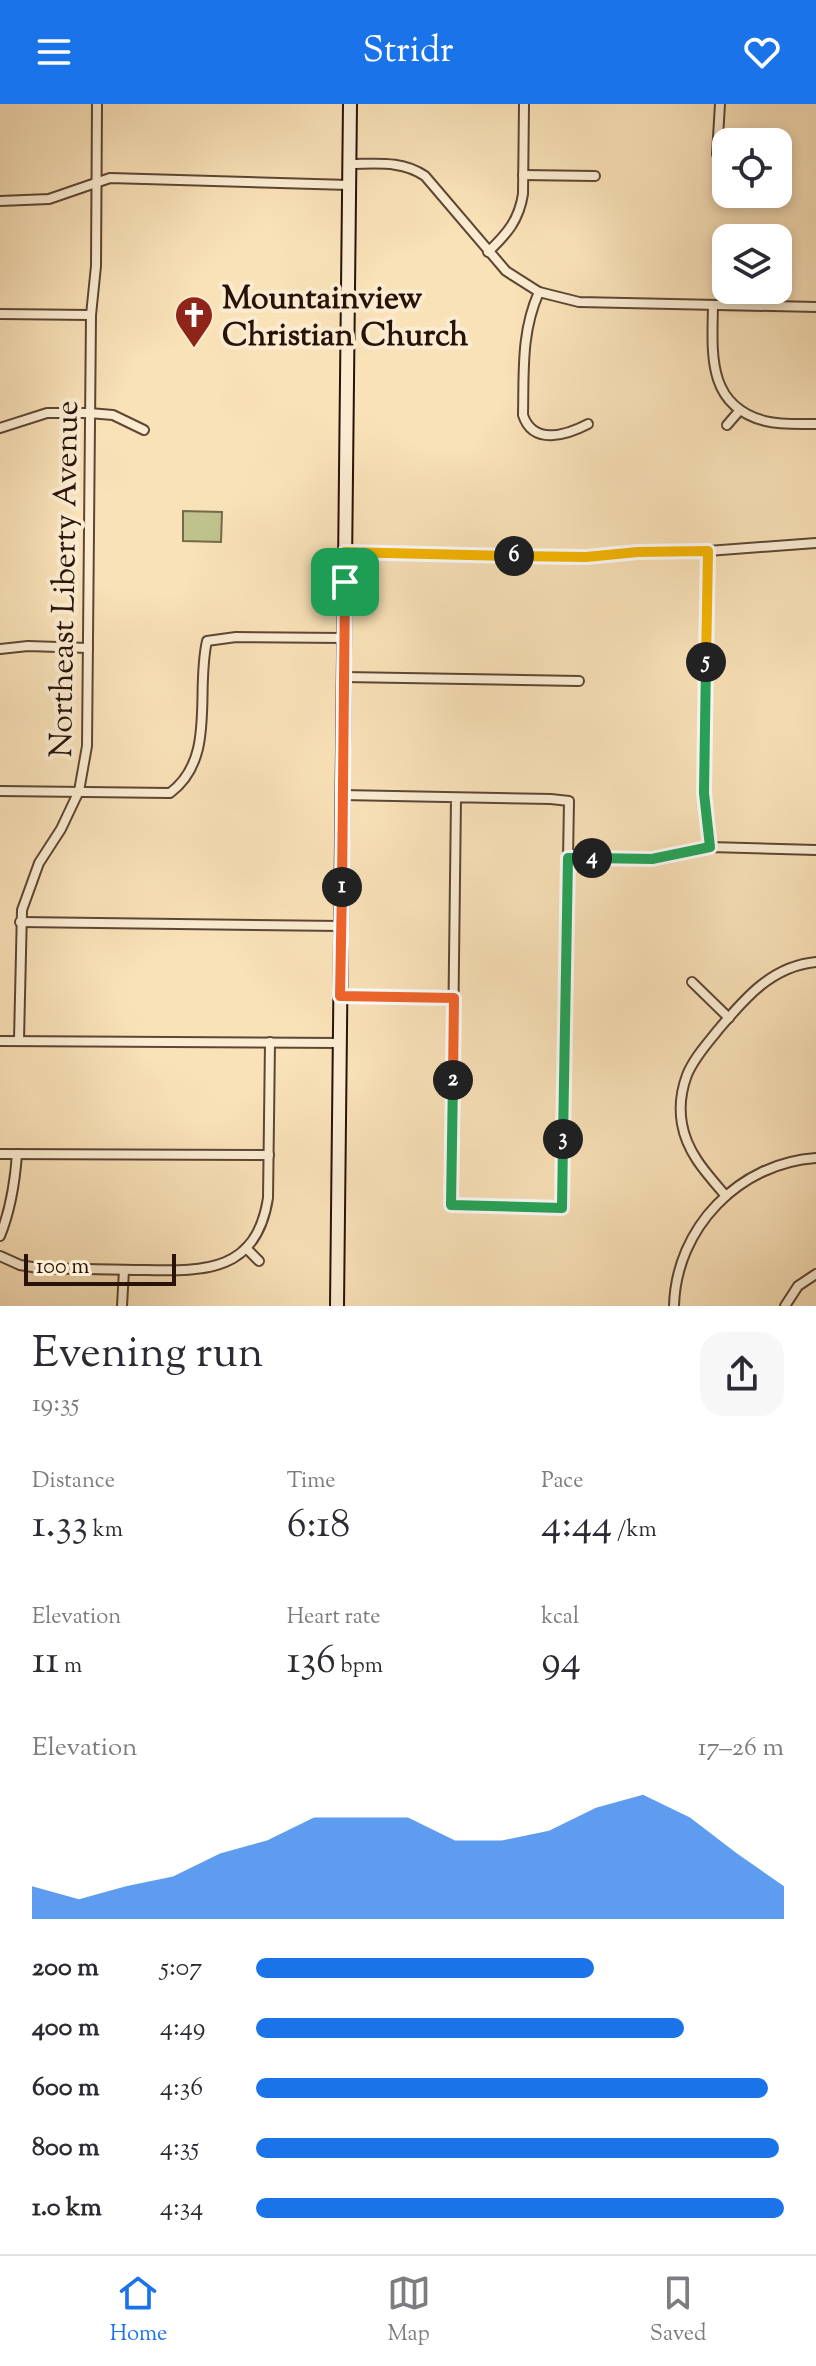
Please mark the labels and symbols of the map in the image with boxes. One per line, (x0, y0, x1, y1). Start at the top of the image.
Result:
place label: Mountainview Christian Church (222, 277, 468, 360)
church icon: Mountainview Christian Church (173, 294, 215, 349)
street label: Northeast Liberty Avenue (40, 400, 92, 758)
pin: 6 (494, 536, 534, 576)
pin (311, 548, 379, 616)
pin: 5 (686, 642, 726, 682)
pin: 4 (572, 838, 612, 878)
pin: 1 (322, 867, 362, 907)
pin: 2 (433, 1060, 473, 1100)
pin: 3 (543, 1119, 583, 1159)
scale bar (24, 1250, 176, 1286)

